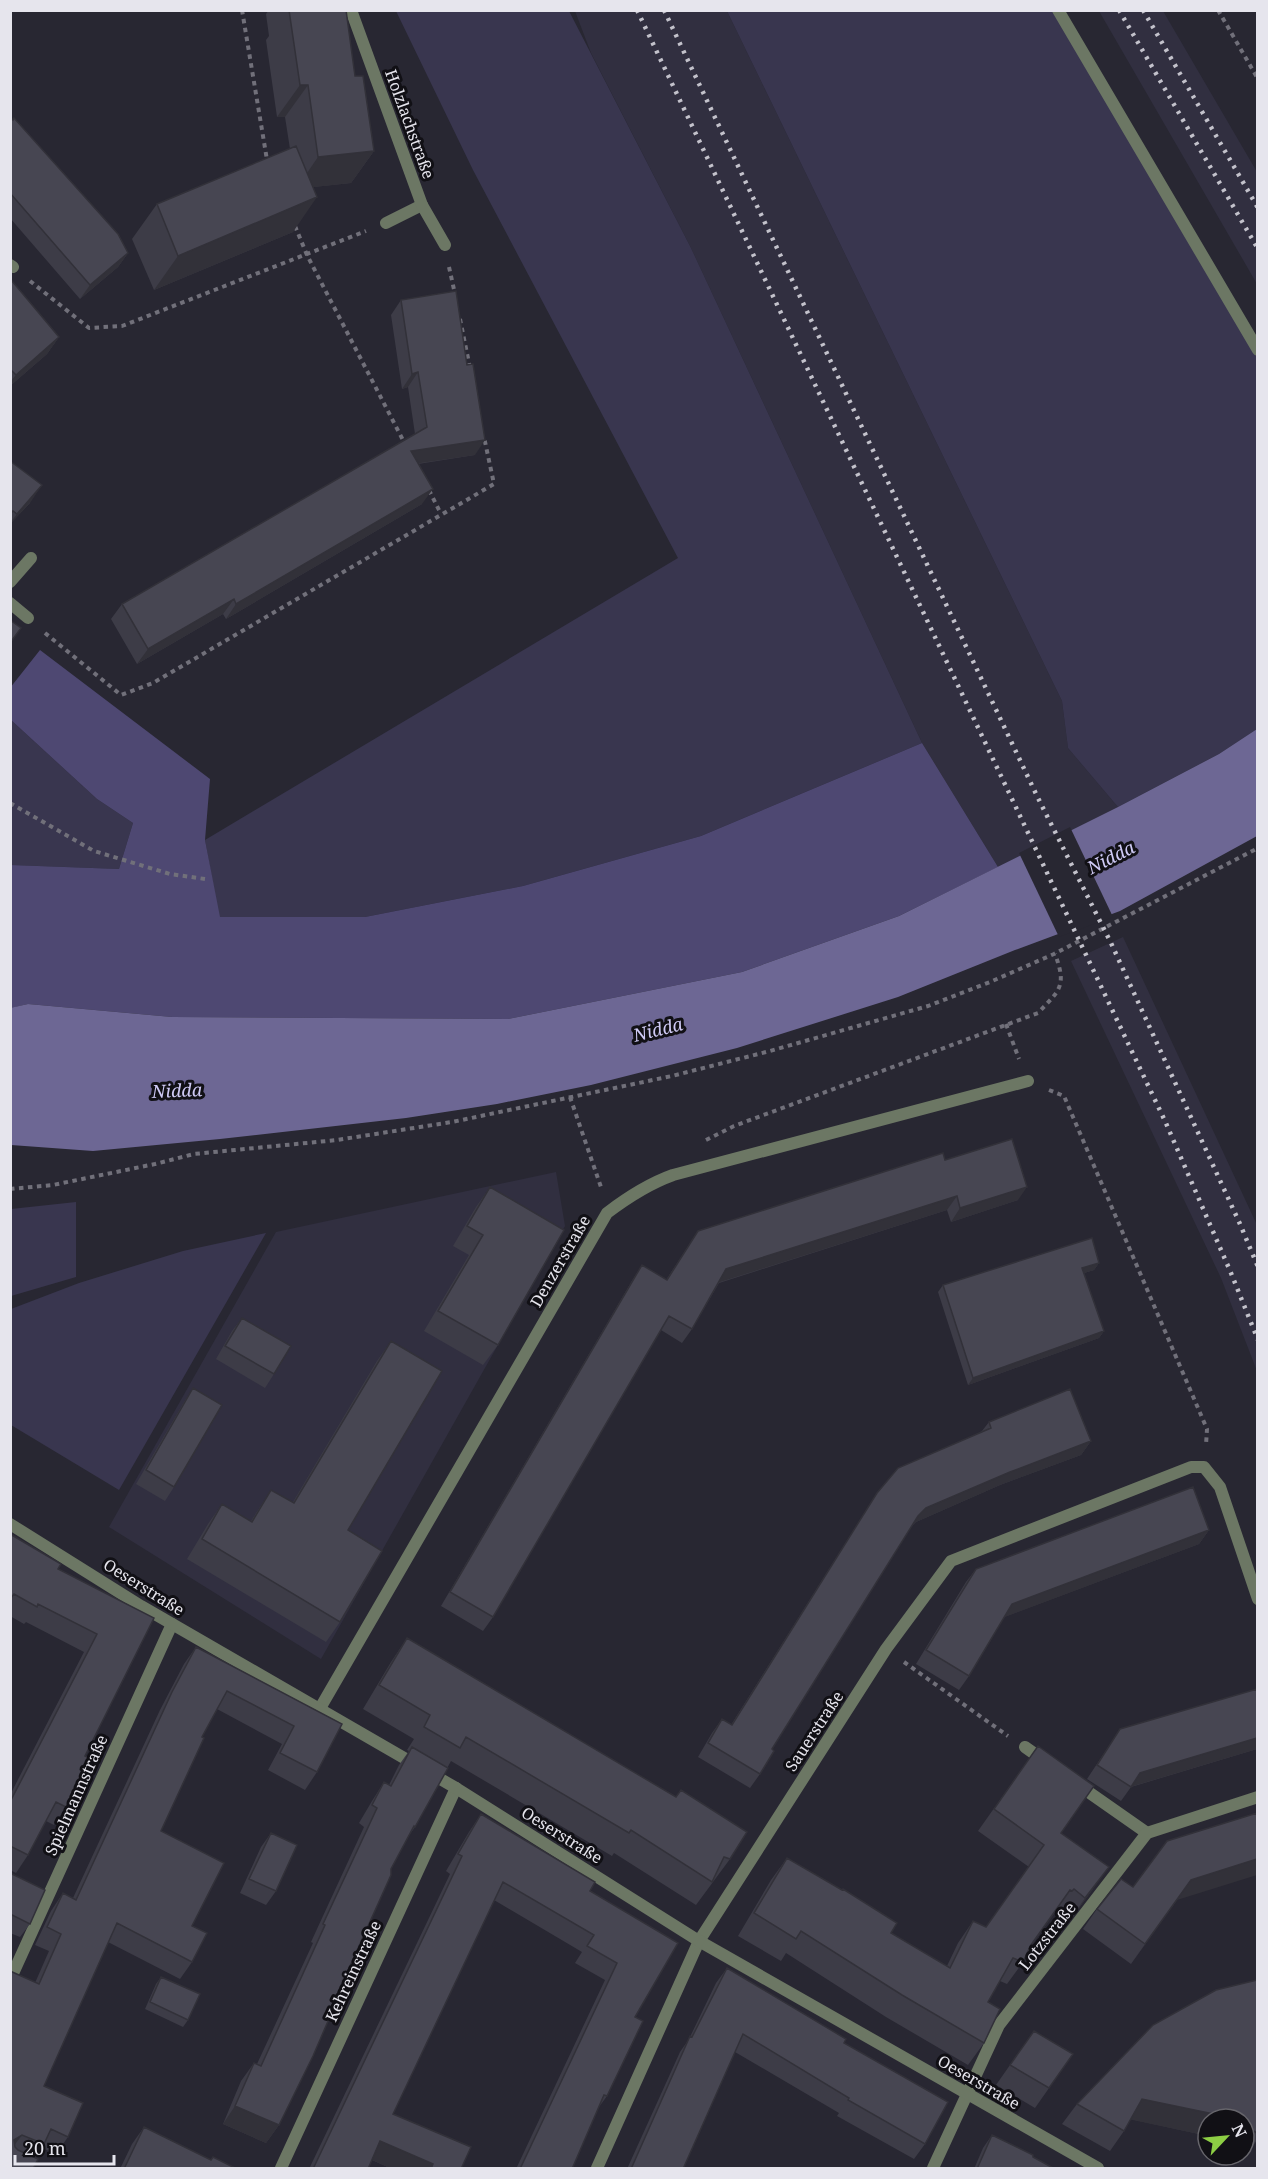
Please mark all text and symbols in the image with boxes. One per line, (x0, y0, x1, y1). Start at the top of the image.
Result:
street label: Holzlachstraße (380, 66, 440, 182)
water label: Nidda (1082, 835, 1139, 880)
water label: Nidda (629, 1011, 686, 1047)
water label: Nidda (150, 1077, 203, 1103)
street label: Denzerstraße (525, 1211, 595, 1311)
street label: Oeserstraße (99, 1553, 189, 1621)
street label: Sauerstraße (780, 1686, 848, 1776)
street label: Spielmannstraße (40, 1731, 112, 1859)
street label: Oeserstraße (517, 1801, 607, 1869)
street label: Lotzstraße (1013, 1897, 1081, 1975)
street label: Kehreinstraße (320, 1917, 386, 2025)
street label: Oeserstraße (934, 2050, 1024, 2114)
north arrow (1196, 2107, 1256, 2167)
text: N (1227, 2120, 1252, 2141)
scale bar (15, 2128, 114, 2166)
text: 20 m (24, 2136, 66, 2160)

